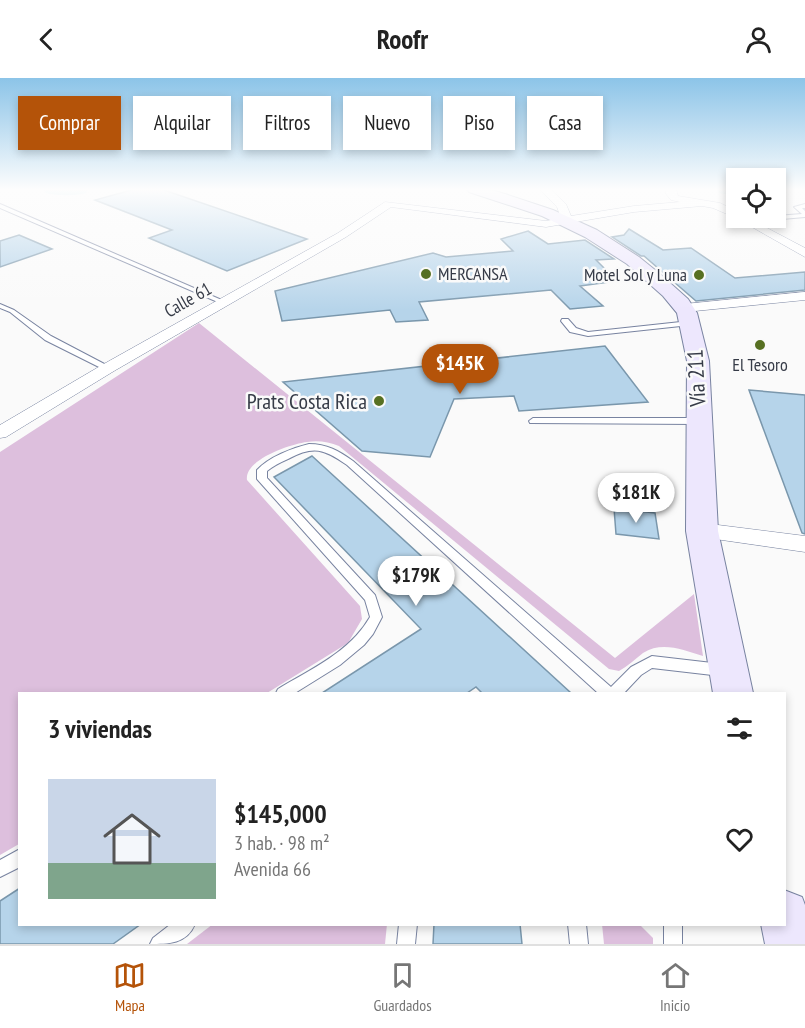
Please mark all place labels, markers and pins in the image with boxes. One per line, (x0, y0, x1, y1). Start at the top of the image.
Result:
place label: MERCANSA (438, 262, 508, 285)
place label: Motel Sol y Luna (584, 263, 687, 286)
marker: MERCANSA (419, 267, 433, 281)
marker: Motel Sol y Luna (692, 268, 706, 282)
marker: El Tesoro (753, 338, 767, 352)
pin: $145K (418, 344, 502, 395)
place label: El Tesoro (732, 353, 788, 376)
place label: Prats Costa Rica (247, 387, 367, 415)
marker: Prats Costa Rica (372, 394, 386, 408)
pin: $181K (594, 473, 678, 524)
pin: $179K (374, 556, 458, 607)

